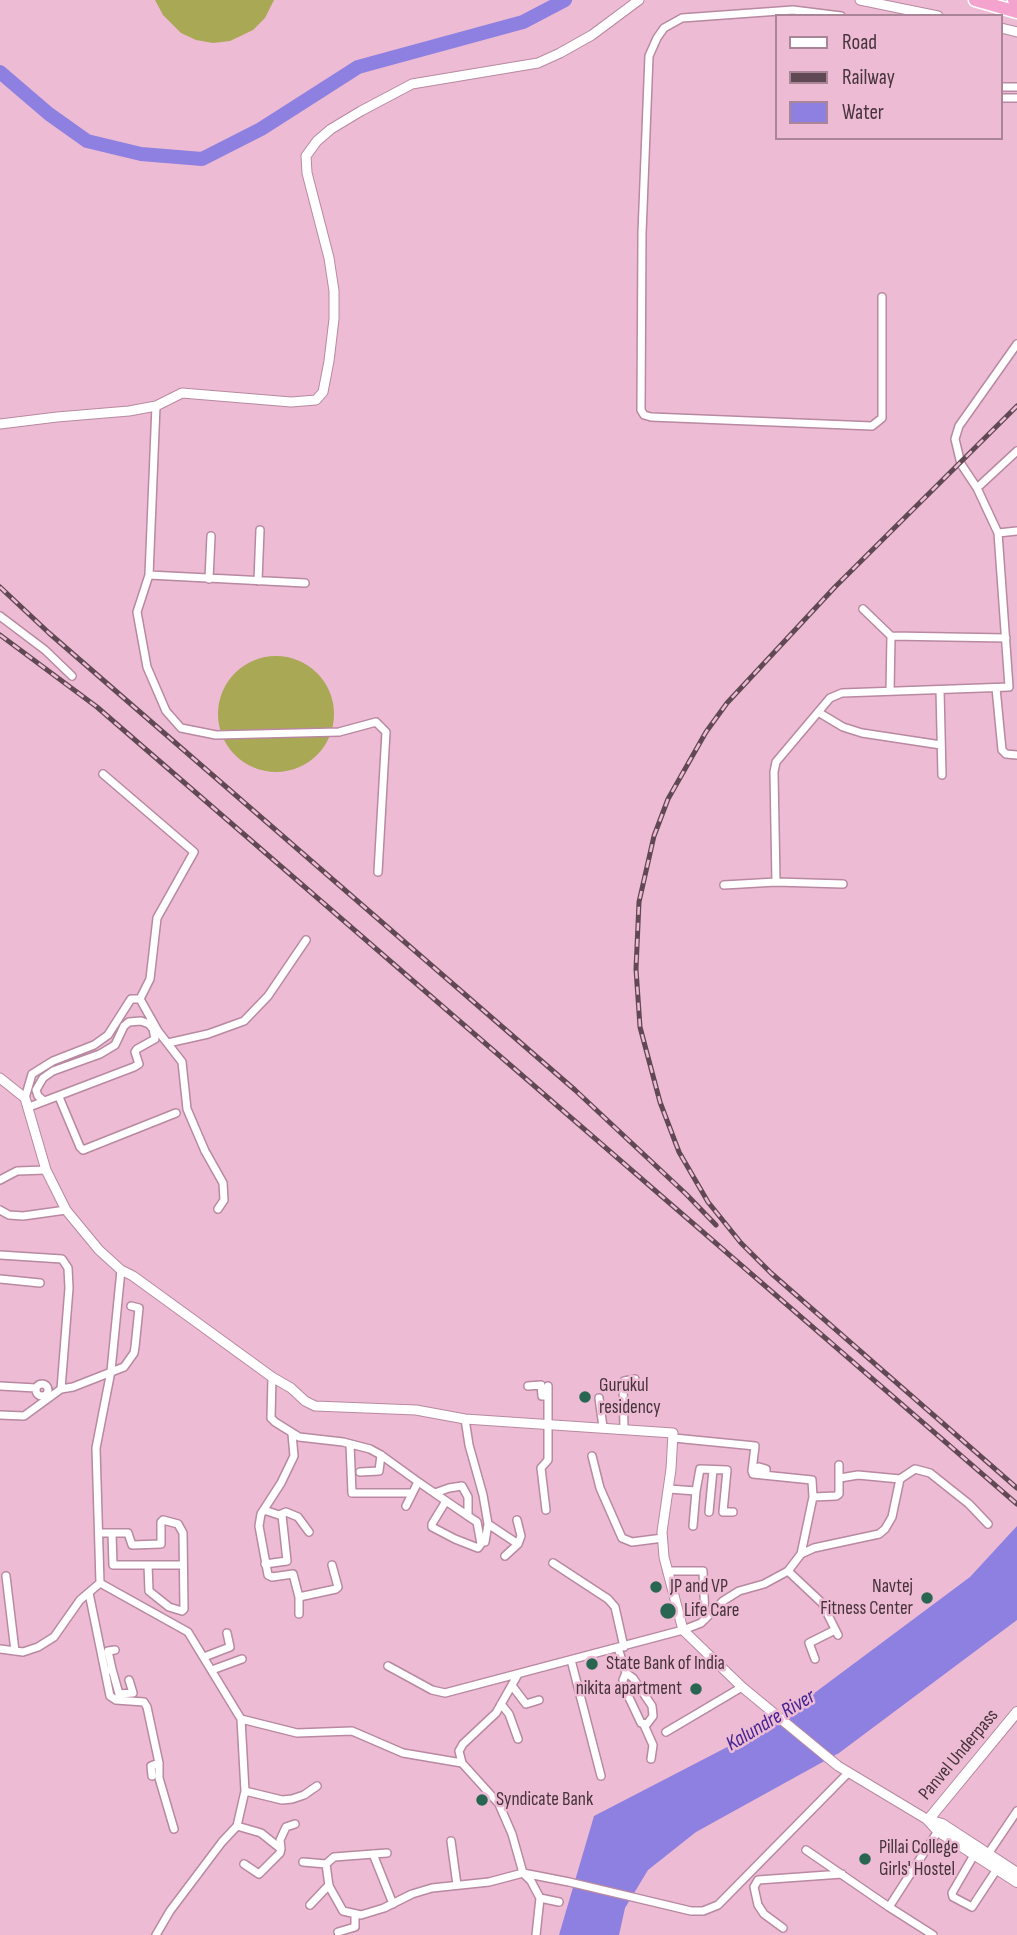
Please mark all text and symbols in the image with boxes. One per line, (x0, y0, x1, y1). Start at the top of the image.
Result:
legend (776, 14, 1003, 140)
text: Road (842, 30, 877, 55)
text: Railway (842, 65, 895, 90)
text: Water (842, 100, 884, 125)
place label: Gurukul residency (599, 1375, 661, 1419)
marker: Gurukul residency (577, 1389, 593, 1405)
place label: JP and VP (670, 1576, 728, 1598)
place label: Navtej Fitness Center (820, 1576, 913, 1620)
marker: JP and VP (648, 1579, 664, 1595)
marker: Navtej Fitness Center (919, 1590, 935, 1606)
place label: Life Care (684, 1600, 739, 1622)
marker: Life Care (658, 1601, 678, 1621)
place label: State Bank of India (606, 1653, 725, 1675)
marker: State Bank of India (584, 1656, 600, 1672)
place label: nikita apartment (576, 1678, 682, 1700)
marker: nikita apartment (688, 1681, 704, 1697)
water label: Kalundre River (722, 1685, 820, 1757)
street label: Panvel Underpass (914, 1705, 1004, 1805)
place label: Syndicate Bank (496, 1789, 593, 1811)
marker: Syndicate Bank (474, 1792, 490, 1808)
place label: Pillai College Girls' Hostel (879, 1837, 958, 1881)
marker: Pillai College Girls' Hostel (857, 1851, 873, 1867)

